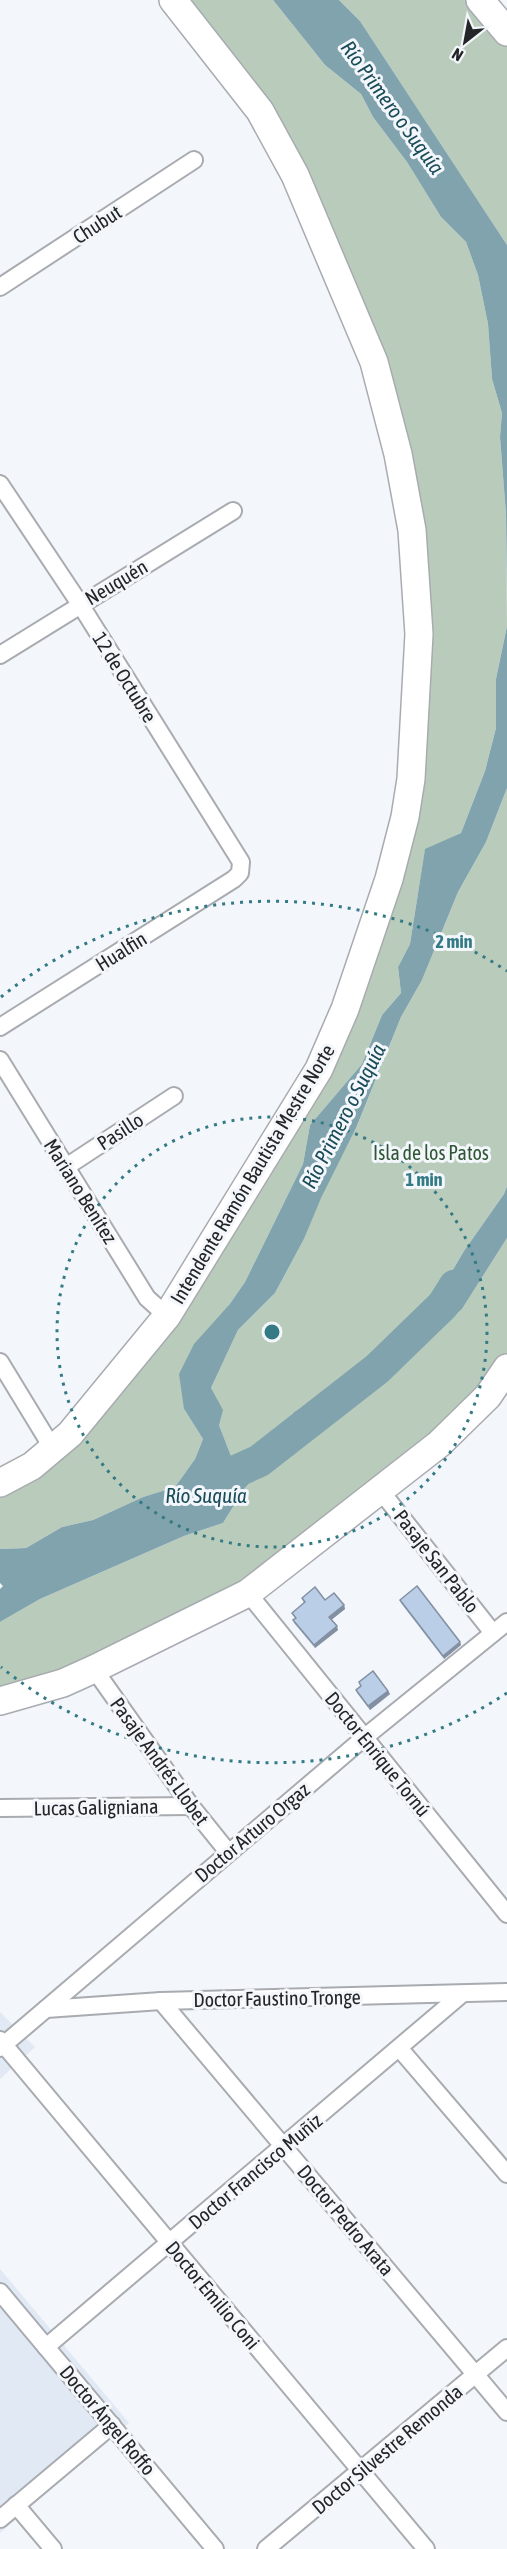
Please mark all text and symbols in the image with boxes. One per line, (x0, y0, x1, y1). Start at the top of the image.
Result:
north arrow (435, 12, 495, 72)
water label: Río Primero o Suquía (337, 36, 450, 178)
text: N (449, 45, 466, 65)
street label: Chubut (68, 200, 126, 248)
street label: Neuquén (81, 555, 151, 609)
street label: 12 de Octubre (88, 628, 162, 726)
street label: Hualfin (91, 926, 151, 976)
text: 2 min (436, 931, 473, 952)
street label: Intendente Ramón Bautista Mestre Norte (165, 1040, 339, 1308)
water label: Río Primero o Suquía (296, 1040, 390, 1192)
street label: Pasillo (93, 1108, 147, 1154)
street label: Mariano Benítez (40, 1134, 122, 1248)
park label: Isla de los Patos (373, 1141, 489, 1164)
text: 1 min (406, 1169, 443, 1190)
centre of rings (262, 1322, 282, 1342)
water label: Río Suquía (165, 1483, 247, 1507)
street label: Pasaje San Pablo (390, 1505, 484, 1617)
street label: Doctor Enrique Tornú (321, 1687, 435, 1821)
street label: Pasaje Andrés Llobet (106, 1693, 214, 1829)
street label: Doctor Arturo Orgaz (190, 1777, 314, 1887)
street label: Lucas Galigniana (33, 1794, 159, 1820)
street label: Doctor Faustino Tronge (193, 1985, 361, 2011)
street label: Doctor Francisco Muñiz (184, 2109, 326, 2233)
street label: Doctor Pedro Arata (293, 2160, 399, 2280)
street label: Doctor Emilio Coni (161, 2236, 265, 2354)
street label: Doctor Ángel Roffo (55, 2360, 161, 2480)
street label: Doctor Silvestre Remonda (307, 2380, 467, 2518)

